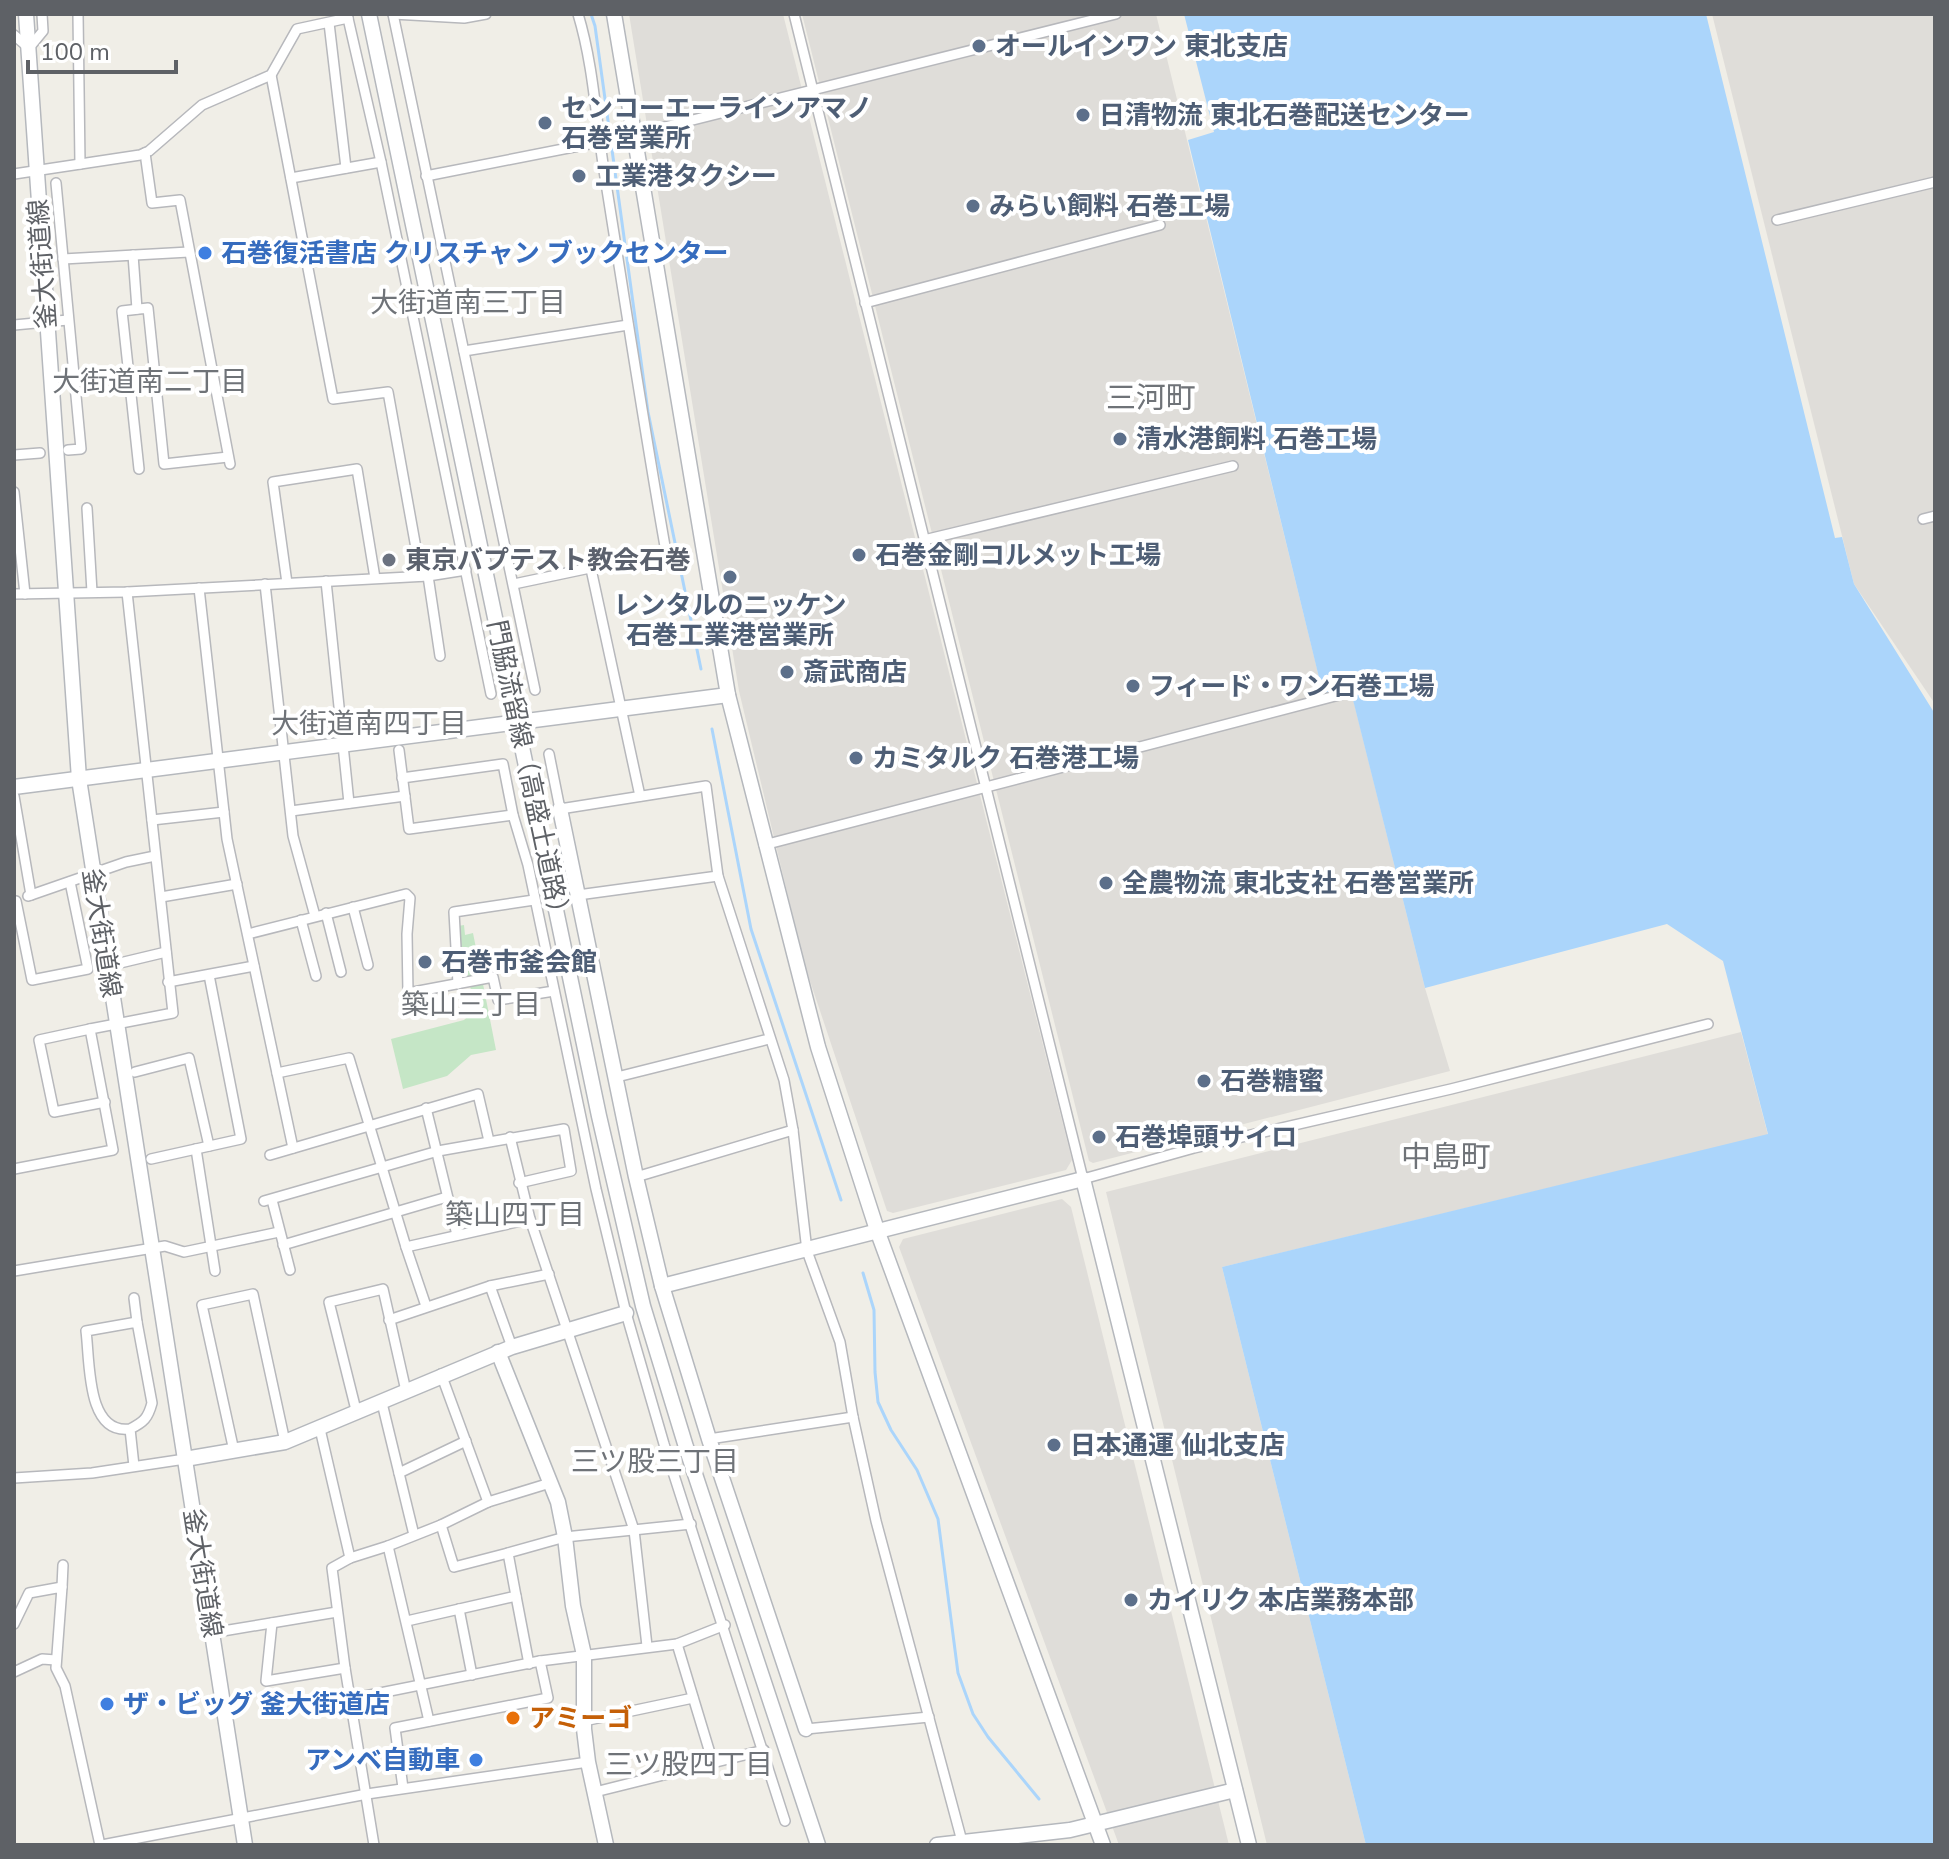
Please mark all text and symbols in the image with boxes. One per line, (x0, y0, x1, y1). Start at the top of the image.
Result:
scale bar (28, 24, 176, 74)
place label: オールインワン 東北支店 (995, 29, 1288, 64)
text: 100 m (40, 36, 110, 68)
marker: オールインワン 東北支店 (970, 37, 988, 55)
place label: センコーエーラインアマノ 石巻営業所 (561, 91, 872, 156)
place label: 日清物流 東北石巻配送センター (1099, 98, 1470, 133)
marker: 日清物流 東北石巻配送センター (1074, 106, 1092, 124)
marker: センコーエーラインアマノ 石巻営業所 (536, 114, 554, 132)
place label: 工業港タクシー (595, 159, 777, 194)
marker: 工業港タクシー (570, 167, 588, 185)
place label: みらい飼料 石巻工場 (989, 189, 1230, 224)
marker: みらい飼料 石巻工場 (964, 197, 982, 215)
street label: 釜大街道線 (21, 198, 64, 330)
place label: 石巻復活書店 クリスチャン ブックセンター (221, 236, 729, 271)
marker: 石巻復活書店 クリスチャン ブックセンター (196, 244, 214, 262)
district label: 大街道南三丁目 (370, 284, 566, 322)
district label: 大街道南二丁目 (52, 363, 248, 401)
district label: 三河町 (1106, 378, 1196, 419)
place label: 清水港飼料 石巻工場 (1136, 422, 1377, 457)
marker: 清水港飼料 石巻工場 (1111, 430, 1129, 448)
place label: 石巻金剛コルメット工場 (875, 538, 1161, 573)
place label: 東京バプテスト教会石巻 (405, 543, 691, 578)
marker: 石巻金剛コルメット工場 (850, 546, 868, 564)
marker: 東京バプテスト教会石巻 (380, 551, 398, 569)
marker: レンタルのニッケン 石巻工業港営業所 (721, 568, 739, 586)
place label: レンタルのニッケン 石巻工業港営業所 (613, 588, 847, 653)
street label: 門脇流留線（高盛土道路） (479, 617, 578, 929)
place label: 斎武商店 (803, 655, 907, 690)
marker: 斎武商店 (778, 663, 796, 681)
place label: フィード・ワン石巻工場 (1149, 669, 1434, 704)
marker: フィード・ワン石巻工場 (1124, 677, 1142, 695)
district label: 大街道南四丁目 (271, 705, 467, 743)
place label: カミタルク 石巻港工場 (872, 741, 1139, 776)
marker: カミタルク 石巻港工場 (847, 749, 865, 767)
street label: 釜大街道線 (74, 866, 129, 1000)
place label: 全農物流 東北支社 石巻営業所 (1122, 866, 1474, 901)
marker: 全農物流 東北支社 石巻営業所 (1097, 874, 1115, 892)
place label: 石巻市釜会館 (441, 945, 597, 980)
marker: 石巻市釜会館 (416, 953, 434, 971)
district label: 築山三丁目 (401, 986, 541, 1024)
place label: 石巻糖蜜 (1220, 1064, 1324, 1099)
marker: 石巻糖蜜 (1195, 1072, 1213, 1090)
place label: 石巻埠頭サイロ (1115, 1120, 1297, 1155)
marker: 石巻埠頭サイロ (1090, 1128, 1108, 1146)
district label: 中島町 (1401, 1137, 1491, 1178)
district label: 築山四丁目 (445, 1196, 585, 1234)
place label: 日本通運 仙北支店 (1070, 1428, 1285, 1463)
marker: 日本通運 仙北支店 (1045, 1436, 1063, 1454)
district label: 三ツ股三丁目 (571, 1443, 739, 1481)
street label: 釜大街道線 (175, 1506, 230, 1640)
place label: カイリク 本店業務本部 (1147, 1583, 1414, 1618)
marker: カイリク 本店業務本部 (1122, 1591, 1140, 1609)
place label: ザ・ビッグ 釜大街道店 (123, 1687, 390, 1722)
marker: ザ・ビッグ 釜大街道店 (98, 1695, 116, 1713)
place label: アミーゴ (529, 1701, 632, 1736)
marker: アミーゴ (504, 1709, 522, 1727)
place label: アンベ自動車 (305, 1743, 460, 1778)
district label: 三ツ股四丁目 (605, 1746, 773, 1784)
marker: アンベ自動車 (467, 1751, 485, 1769)

